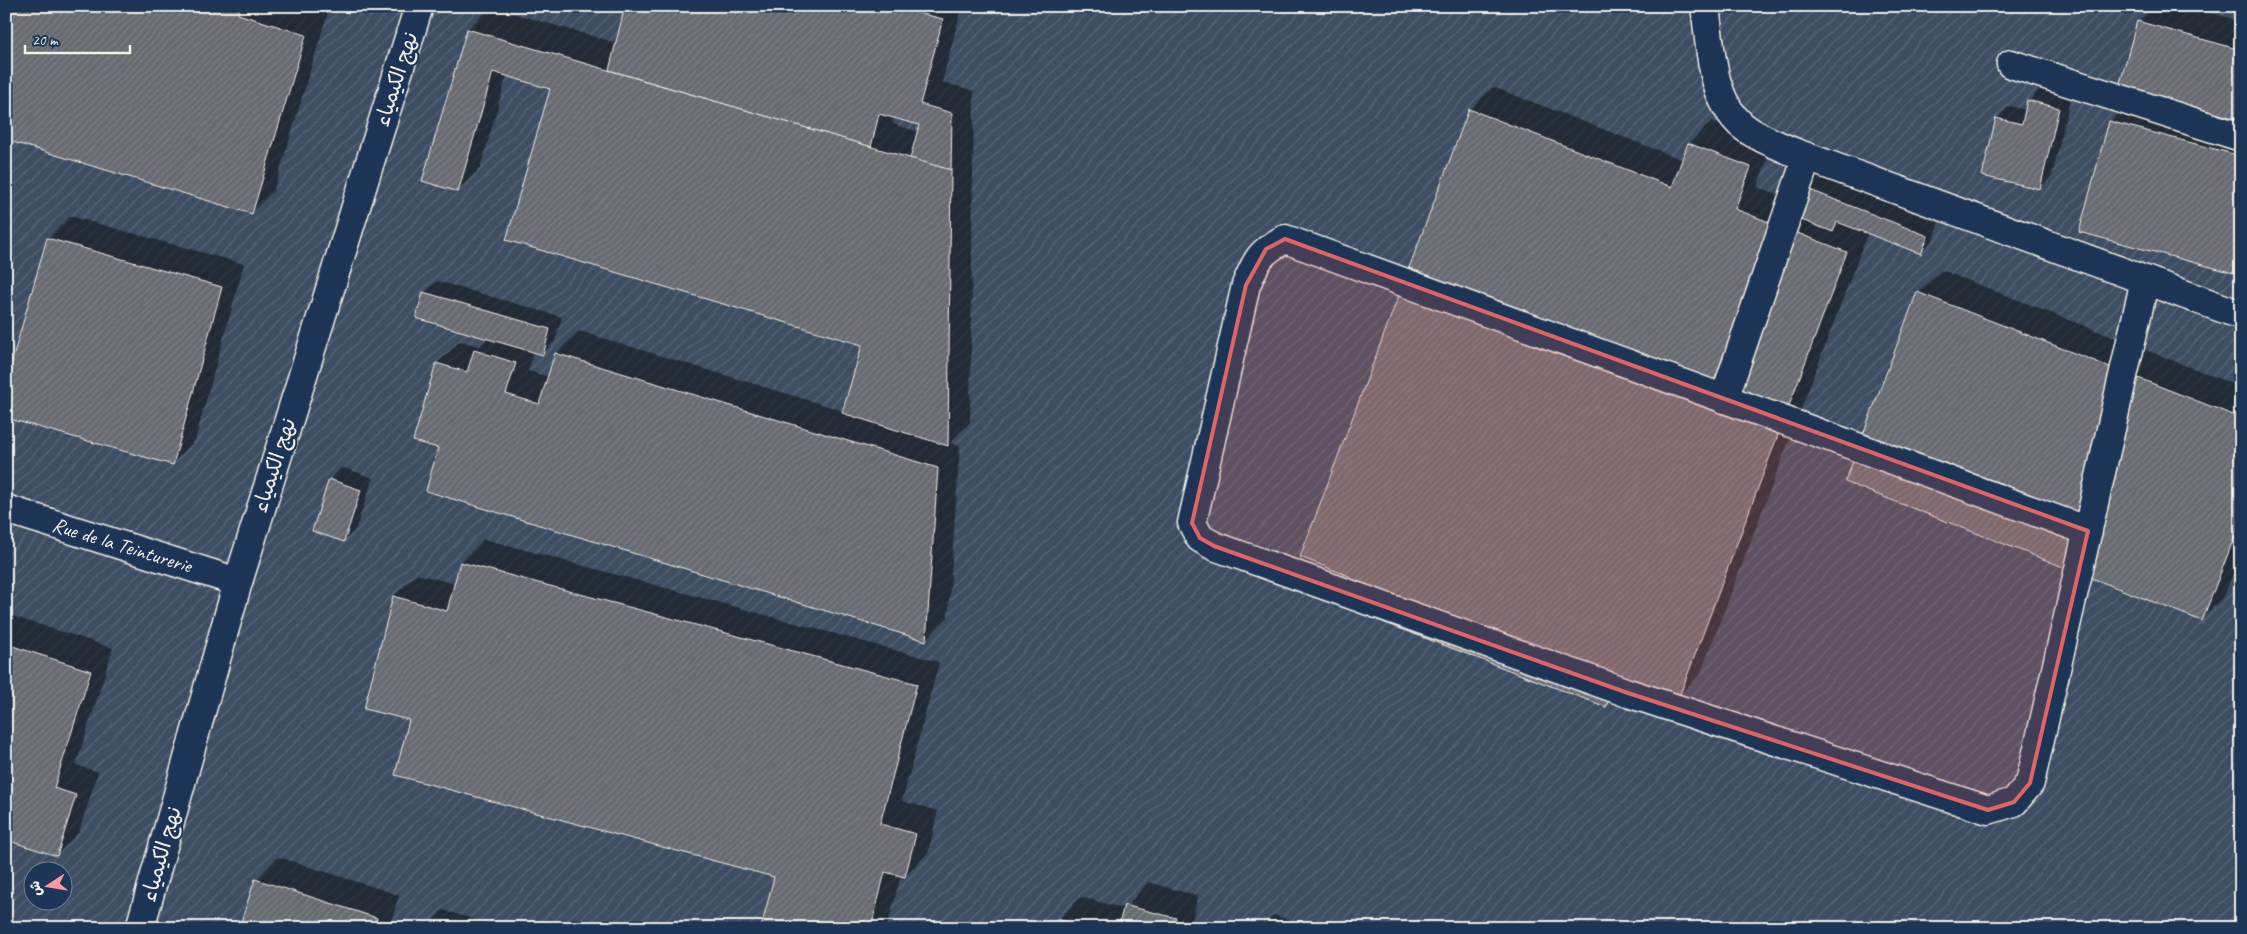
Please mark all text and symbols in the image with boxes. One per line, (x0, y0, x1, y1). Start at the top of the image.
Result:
scale bar (25, 22, 130, 54)
street label: نهج الكيمياء (369, 29, 424, 130)
text: 20 m (32, 31, 59, 50)
street label: نهج الكيمياء (247, 415, 302, 516)
street label: Rue de la Teinturerie (49, 511, 197, 579)
street label: نهج الكيمياء (135, 803, 188, 905)
north arrow (22, 862, 72, 912)
text: ش (26, 879, 46, 898)

